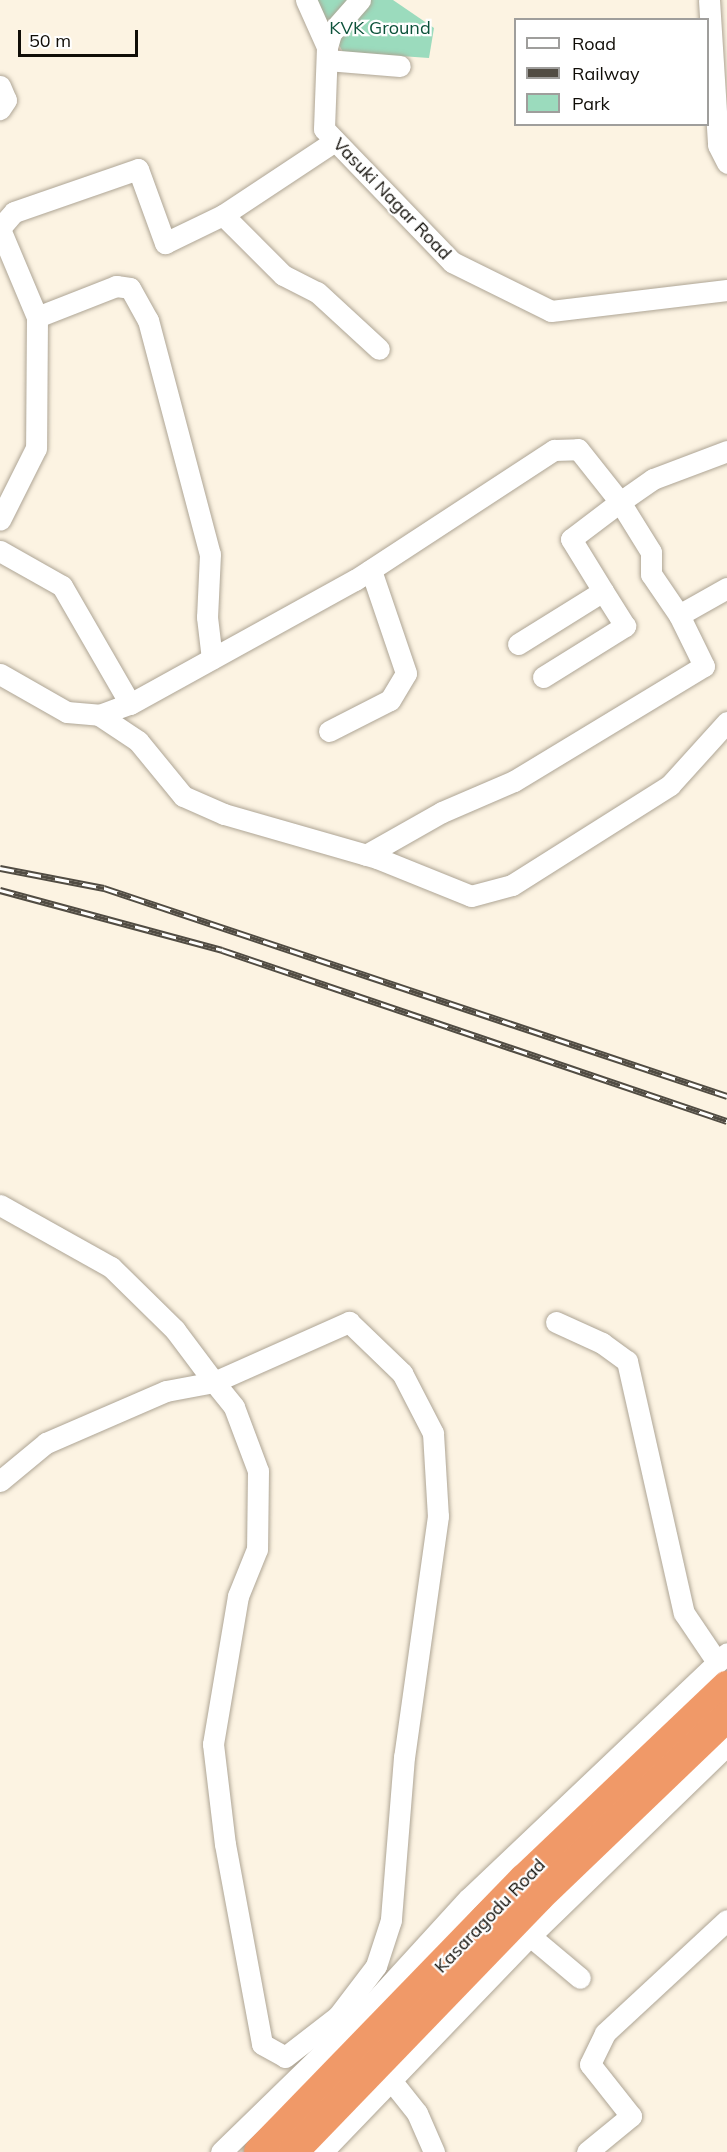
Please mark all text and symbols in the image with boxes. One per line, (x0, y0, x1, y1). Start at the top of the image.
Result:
park label: KVK Ground (329, 17, 431, 39)
scale bar (21, 18, 141, 56)
legend (514, 18, 709, 126)
text: 50 m (29, 29, 71, 52)
text: Road (572, 32, 616, 55)
text: Railway (572, 62, 640, 85)
text: Park (572, 92, 610, 115)
street label: Vasuki Nagar Road (328, 134, 456, 264)
street label: Kasaragodu Road (430, 1854, 550, 1978)

